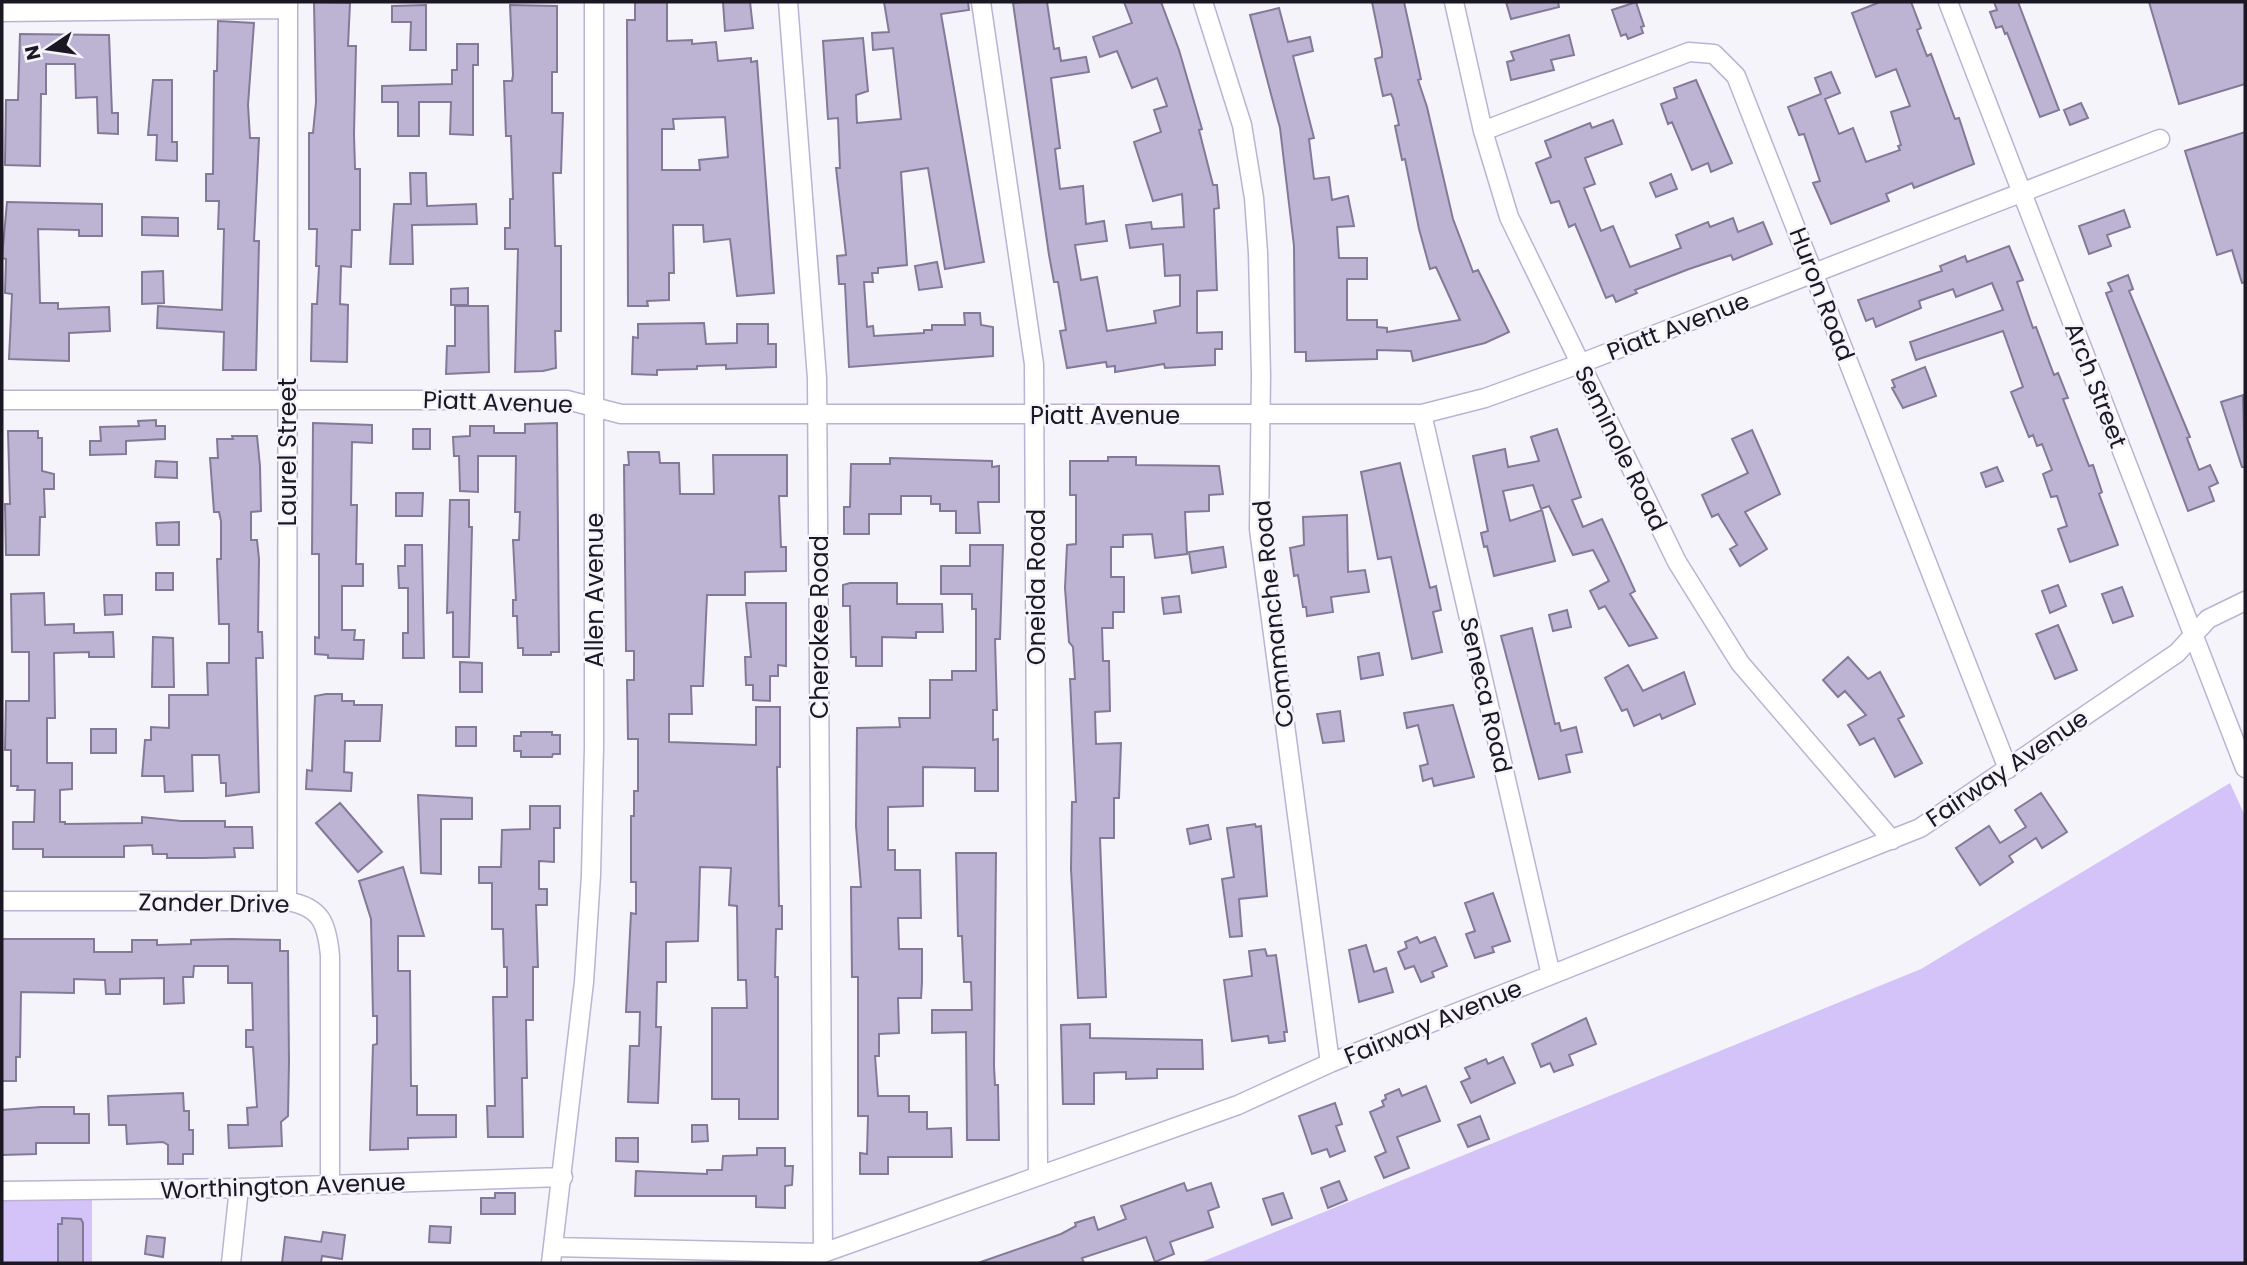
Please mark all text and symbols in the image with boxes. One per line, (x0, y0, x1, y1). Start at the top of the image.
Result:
north arrow (14, 14, 84, 84)
text: N (18, 43, 48, 63)
street label: Huron Road (1781, 223, 1863, 365)
street label: Piatt Avenue (1602, 284, 1754, 368)
street label: Arch Street (2057, 318, 2135, 452)
street label: Seminole Road (1567, 360, 1675, 536)
street label: Laurel Street (271, 378, 304, 526)
street label: Piatt Avenue (422, 383, 574, 421)
street label: Piatt Avenue (1030, 399, 1180, 432)
street label: Commanche Road (1245, 499, 1301, 729)
street label: Oneida Road (1020, 509, 1053, 665)
street label: Allen Avenue (578, 513, 611, 667)
street label: Cherokee Road (803, 535, 836, 719)
street label: Seneca Road (1452, 614, 1520, 776)
street label: Fairway Avenue (1919, 701, 2095, 835)
street label: Zander Drive (138, 885, 290, 921)
street label: Fairway Avenue (1339, 971, 1527, 1073)
street label: Worthington Avenue (160, 1165, 406, 1207)

